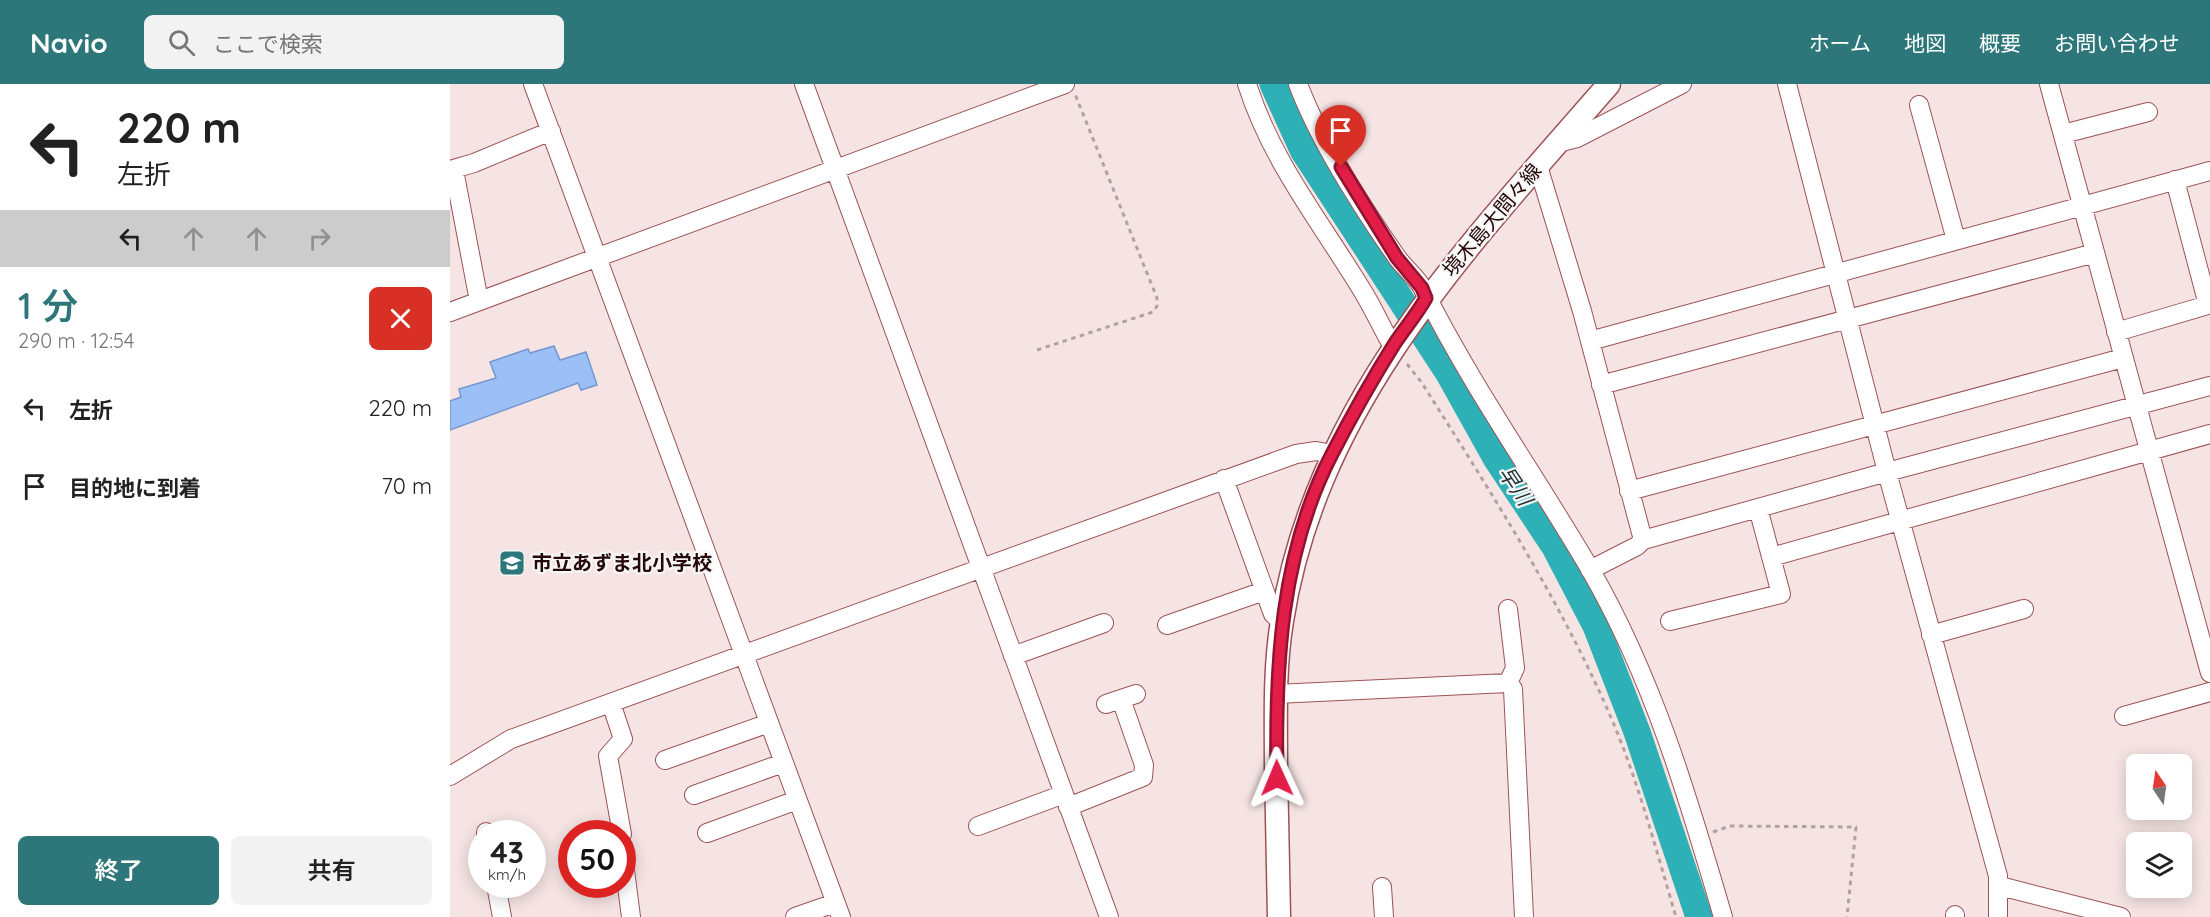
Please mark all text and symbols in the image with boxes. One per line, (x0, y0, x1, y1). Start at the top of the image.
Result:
search box (144, 15, 564, 69)
text: Navio (30, 25, 108, 60)
icon: search (165, 26, 198, 59)
text: ここで検索 (213, 30, 323, 58)
text: ホーム (1809, 30, 1871, 56)
text: 地図 (1904, 30, 1946, 56)
text: 概要 (1979, 30, 2021, 56)
text: お問い合わせ (2054, 30, 2180, 56)
text: 220 m (117, 101, 241, 154)
pin (1315, 105, 1366, 167)
icon: left (18, 108, 96, 186)
icon: arrive (1324, 114, 1357, 147)
text: 左折 (117, 157, 171, 191)
street label: 境木島大間々線 (1437, 158, 1546, 281)
icon: left (114, 222, 147, 255)
icon: ahead (177, 222, 210, 255)
icon: ahead (240, 222, 273, 255)
icon: right (303, 222, 336, 255)
text: 1 分 (18, 283, 78, 328)
button: close (369, 287, 432, 350)
text: 290 m · 12:54 (18, 328, 134, 353)
icon: left (18, 392, 51, 425)
text: 220 m (368, 394, 432, 422)
text: 左折 (69, 396, 113, 424)
water label: 早川 (1493, 461, 1539, 512)
icon: arrive (18, 470, 51, 503)
text: 70 m (382, 472, 432, 500)
text: 目的地に到着 (69, 474, 201, 502)
school or university icon: 市立あずま北小学校 (497, 548, 527, 578)
place label: 市立あずま北小学校 (532, 550, 712, 575)
position arrow (1245, 746, 1309, 810)
north arrow (2126, 754, 2192, 820)
map controls (2126, 754, 2192, 898)
speed limit sign: 50 (558, 820, 636, 898)
button: layers (2126, 832, 2192, 898)
text: 43 (490, 833, 524, 871)
button: 終了 (18, 836, 219, 905)
button: 共有 (231, 836, 432, 905)
text: km/h (488, 865, 526, 884)

